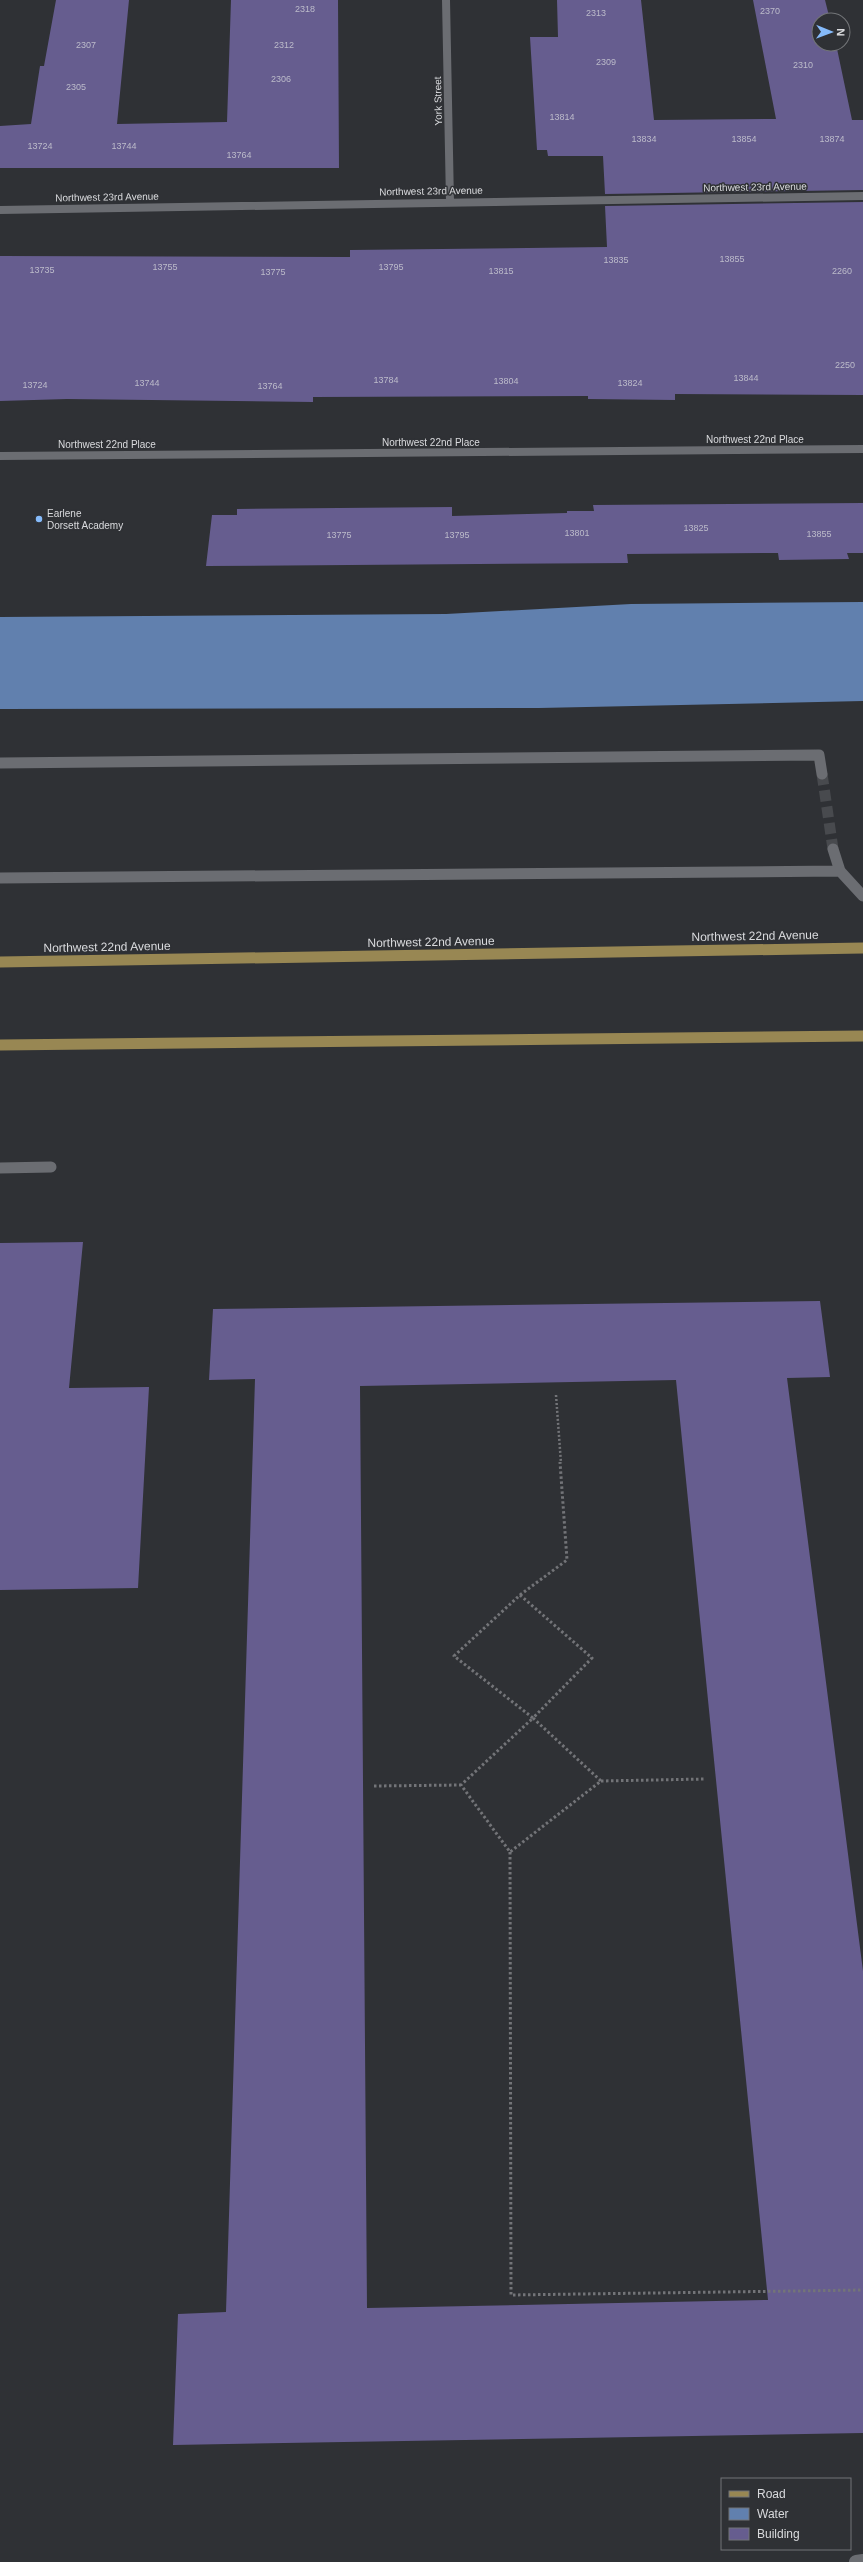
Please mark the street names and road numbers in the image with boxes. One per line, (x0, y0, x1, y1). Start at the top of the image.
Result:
street label: York Street (432, 76, 444, 126)
street label: Northwest 23rd Avenue (703, 181, 807, 193)
street label: Northwest 23rd Avenue (379, 185, 483, 197)
street label: Northwest 23rd Avenue (55, 191, 159, 203)
street label: Northwest 22nd Place (706, 434, 804, 445)
street label: Northwest 22nd Place (382, 437, 480, 448)
street label: Northwest 22nd Place (58, 439, 156, 450)
street label: Northwest 22nd Avenue (691, 928, 819, 944)
street label: Northwest 22nd Avenue (367, 934, 495, 950)
street label: Northwest 22nd Avenue (43, 939, 171, 955)

